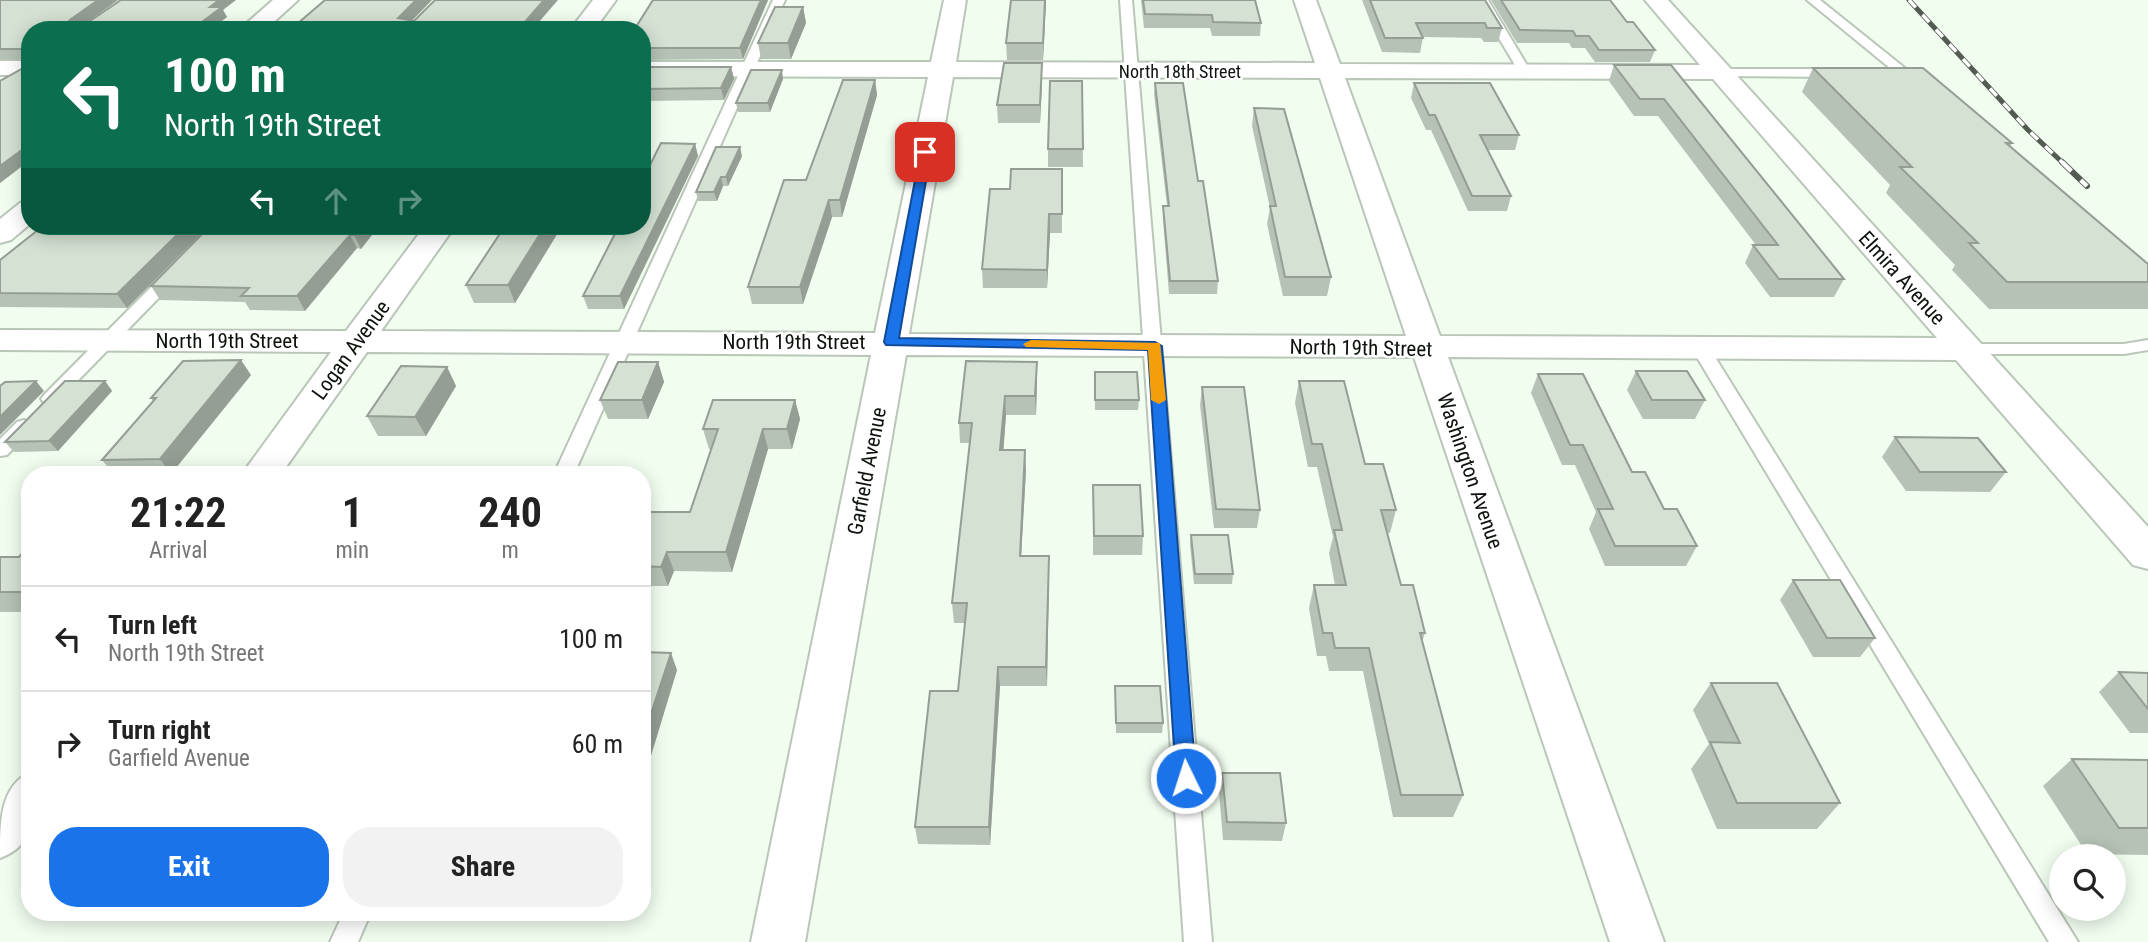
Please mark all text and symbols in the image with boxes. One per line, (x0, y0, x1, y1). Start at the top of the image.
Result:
text: 100 m (164, 47, 286, 104)
icon: left (49, 49, 140, 140)
street label: North 18th Street (1119, 61, 1241, 82)
text: North 19th Street (164, 106, 382, 144)
pin (895, 122, 955, 182)
icon: arrive (906, 133, 944, 171)
icon: left (244, 182, 282, 220)
icon: ahead (317, 182, 355, 220)
icon: right (390, 182, 428, 220)
street label: Elmira Avenue (1854, 226, 1950, 330)
street label: Logan Avenue (307, 296, 395, 404)
street label: North 19th Street (156, 329, 298, 353)
street label: North 19th Street (723, 330, 865, 354)
street label: North 19th Street (1289, 335, 1433, 361)
street label: Washington Avenue (1432, 390, 1508, 552)
street label: Garfield Avenue (843, 405, 891, 537)
text: 21:22 (130, 488, 226, 537)
text: 1 (342, 488, 363, 537)
text: 240 (478, 488, 542, 537)
text: Arrival (149, 537, 207, 564)
text: min (335, 537, 369, 564)
text: m (501, 537, 519, 564)
text: Turn left (108, 610, 197, 640)
icon: left (49, 620, 87, 658)
text: 100 m (559, 624, 623, 654)
text: North 19th Street (108, 640, 264, 667)
text: Turn right (108, 715, 210, 745)
icon: right (49, 725, 87, 763)
text: 60 m (572, 729, 623, 759)
position arrow (1149, 741, 1223, 815)
text: Garfield Avenue (108, 745, 250, 772)
button: Exit (49, 827, 329, 907)
button: Share (343, 827, 623, 907)
map controls (2049, 844, 2126, 921)
button: search (2049, 844, 2126, 921)

